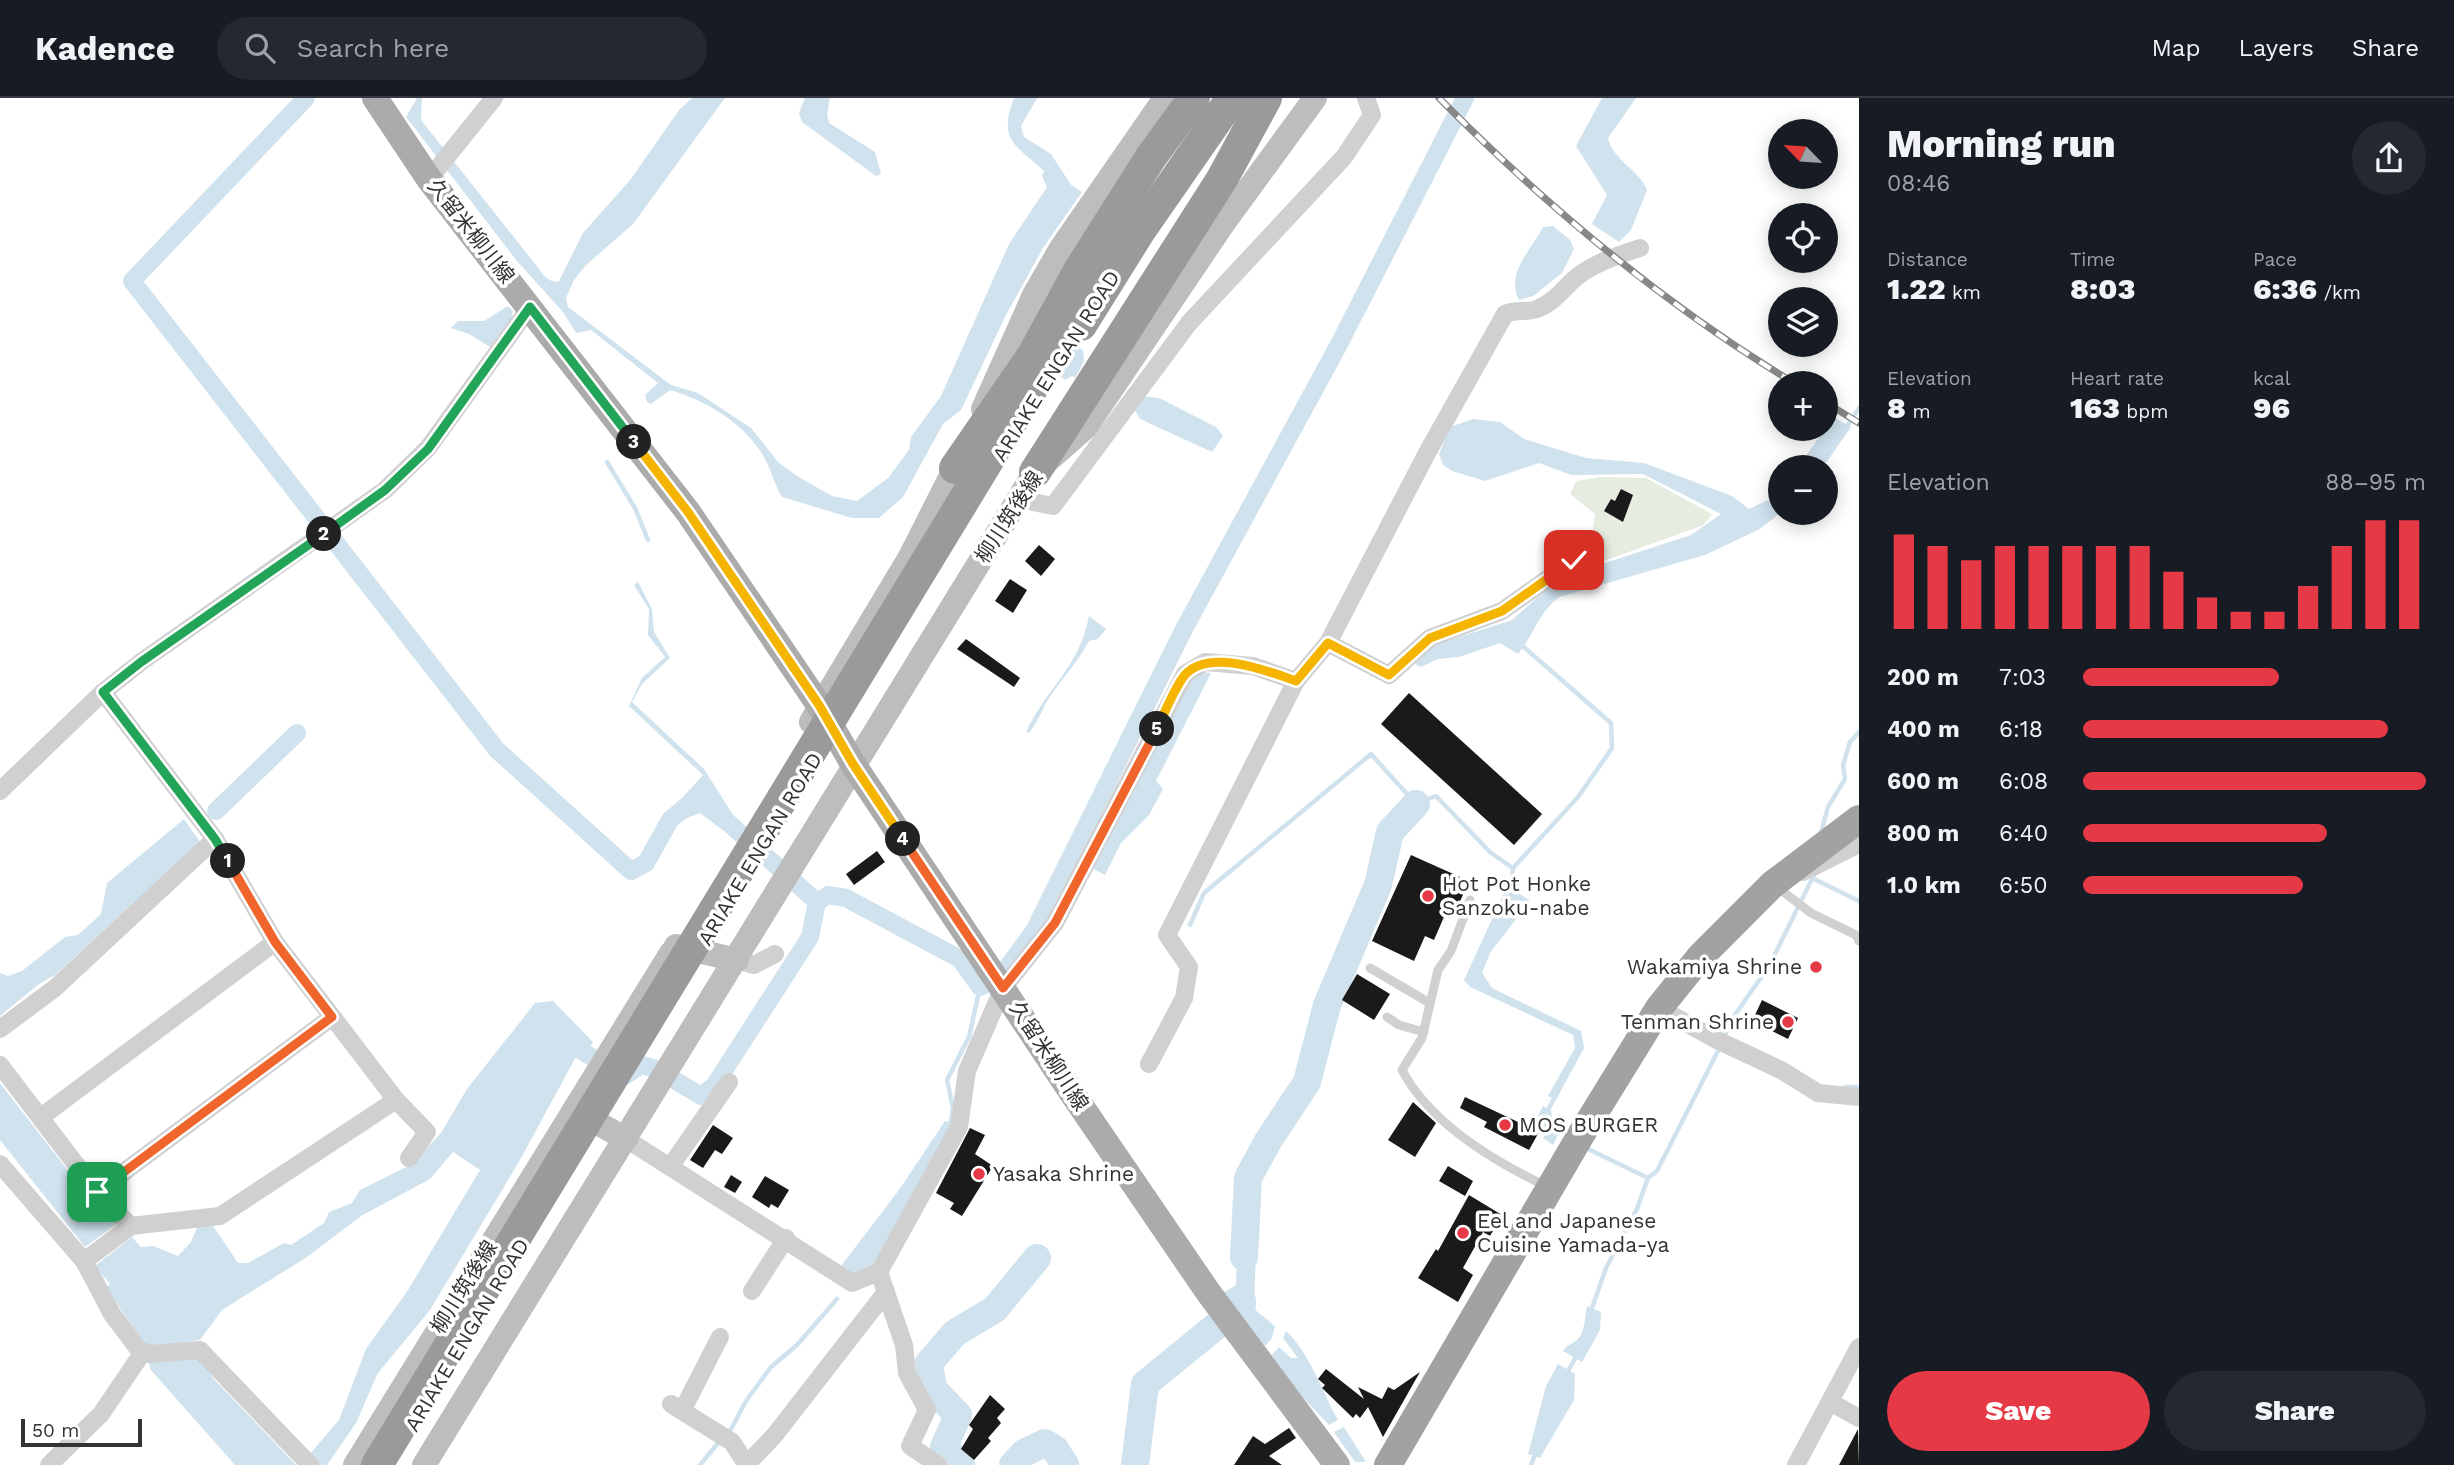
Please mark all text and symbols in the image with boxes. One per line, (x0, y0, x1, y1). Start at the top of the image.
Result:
search box (217, 17, 707, 80)
text: Kadence (35, 29, 175, 68)
icon: search (241, 29, 279, 67)
text: Search here (297, 33, 449, 63)
text: Map (2152, 34, 2200, 62)
text: Layers (2238, 34, 2314, 62)
text: Share (2352, 34, 2419, 62)
north arrow (1768, 119, 1838, 189)
map controls (1768, 119, 1838, 525)
button: share (2352, 121, 2426, 195)
text: Morning run (1887, 122, 2116, 166)
text: 08:46 (1887, 170, 1950, 197)
street label: 久留米柳川線 (423, 173, 520, 288)
button: locate (1768, 203, 1838, 273)
text: Distance (1887, 248, 1968, 271)
text: Time (2070, 248, 2115, 271)
text: Pace (2253, 248, 2297, 271)
street label: ARIAKE ENGAN ROAD (986, 265, 1125, 466)
text: 1.22 (1887, 271, 1945, 306)
text: 8:03 (2070, 271, 2135, 306)
text: 6:36 (2253, 271, 2317, 306)
text: km (1945, 281, 1981, 304)
text: /km (2317, 281, 2361, 304)
button: layers (1768, 287, 1838, 357)
text: Elevation (1887, 367, 1972, 390)
text: Heart rate (2070, 367, 2164, 390)
text: kcal (2253, 367, 2291, 390)
button: + (1768, 371, 1838, 441)
text: 8 (1887, 390, 1906, 425)
text: 163 (2070, 390, 2120, 425)
text: 96 (2253, 390, 2290, 425)
text: m (1906, 400, 1931, 423)
text: bpm (2120, 400, 2168, 423)
pin: 3 (616, 424, 652, 460)
text: 3 (628, 430, 639, 453)
button: − (1768, 455, 1838, 525)
street label: 柳川筑後線 (970, 466, 1048, 568)
text: Elevation (1887, 469, 1990, 496)
text: 88–95 m (2325, 469, 2426, 496)
pin: 2 (306, 516, 342, 551)
text: 2 (318, 522, 329, 545)
pin (1544, 530, 1604, 590)
icon: check (1555, 541, 1593, 579)
text: 200 m (1887, 664, 1959, 691)
text: 7:03 (1999, 664, 2046, 691)
pin: 5 (1140, 712, 1174, 746)
text: 400 m (1887, 716, 1960, 743)
text: 6:18 (1999, 716, 2043, 743)
text: 5 (1151, 717, 1162, 740)
street label: ARIAKE ENGAN ROAD (692, 748, 827, 950)
text: 600 m (1887, 768, 1959, 795)
text: 6:08 (1999, 768, 2048, 795)
text: 800 m (1887, 820, 1959, 847)
text: 6:40 (1999, 820, 2048, 847)
pin: 4 (886, 822, 920, 856)
text: 4 (896, 827, 909, 850)
pin: 1 (210, 844, 246, 878)
text: 1 (223, 849, 232, 872)
place label: Hot Pot Honke Sanzoku-nabe (1442, 871, 1591, 920)
text: 1.0 km (1887, 872, 1961, 899)
text: 6:50 (1999, 872, 2047, 899)
marker: Hot Pot Honke Sanzoku-nabe (1420, 888, 1436, 904)
place label: Wakamiya Shrine (1627, 954, 1802, 979)
marker: Wakamiya Shrine (1808, 959, 1824, 975)
street label: 久留米柳川線 (1005, 996, 1094, 1115)
place label: Tenman Shrine (1621, 1009, 1774, 1034)
marker: Tenman Shrine (1780, 1014, 1796, 1030)
place label: MOS BURGER (1519, 1112, 1658, 1137)
marker: MOS BURGER (1497, 1117, 1513, 1133)
place label: Yasaka Shrine (993, 1161, 1134, 1186)
pin (67, 1162, 127, 1222)
marker: Yasaka Shrine (971, 1166, 987, 1182)
icon: arrive (78, 1173, 116, 1211)
place label: Eel and Japanese Cuisine Yamada-ya (1477, 1208, 1669, 1257)
marker: Eel and Japanese Cuisine Yamada-ya (1455, 1225, 1471, 1241)
street label: ARIAKE ENGAN ROAD (399, 1234, 534, 1436)
street label: 柳川筑後線 (425, 1236, 502, 1338)
button: Save (1887, 1371, 2150, 1451)
button: Share (2164, 1371, 2426, 1451)
scale bar (21, 1416, 142, 1448)
text: 50 m (32, 1419, 79, 1442)

